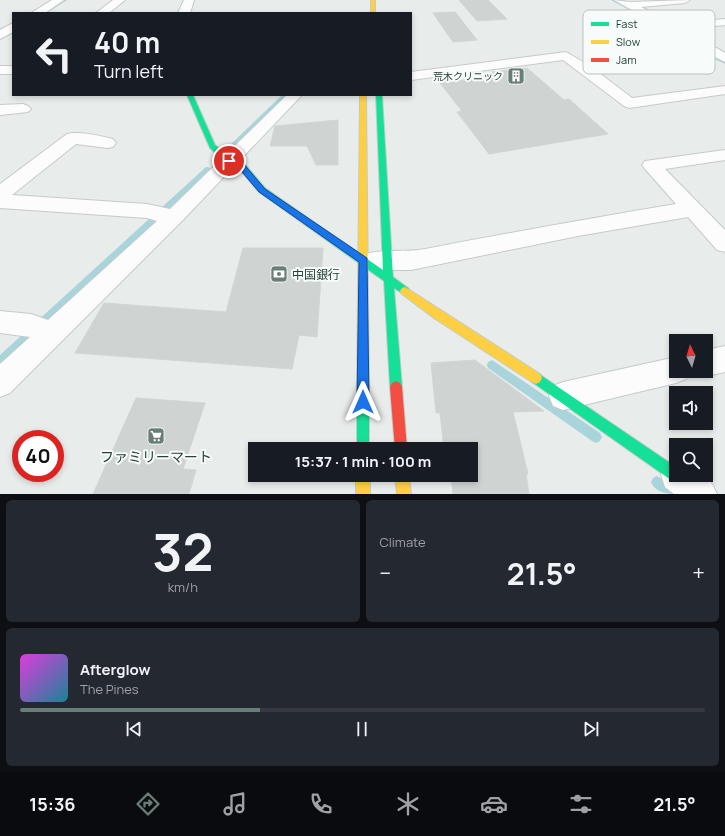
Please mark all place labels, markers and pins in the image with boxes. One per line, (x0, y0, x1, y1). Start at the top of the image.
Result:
building icon: 荒木クリニック (506, 66, 526, 86)
place label: 荒木クリニック (433, 69, 503, 83)
pin (212, 144, 246, 178)
bank icon: 中国銀行 (269, 264, 289, 284)
place label: 中国銀行 (292, 266, 340, 283)
supermarket icon: ファミリーマート (146, 426, 166, 446)
place label: ファミリーマート (100, 447, 212, 466)

